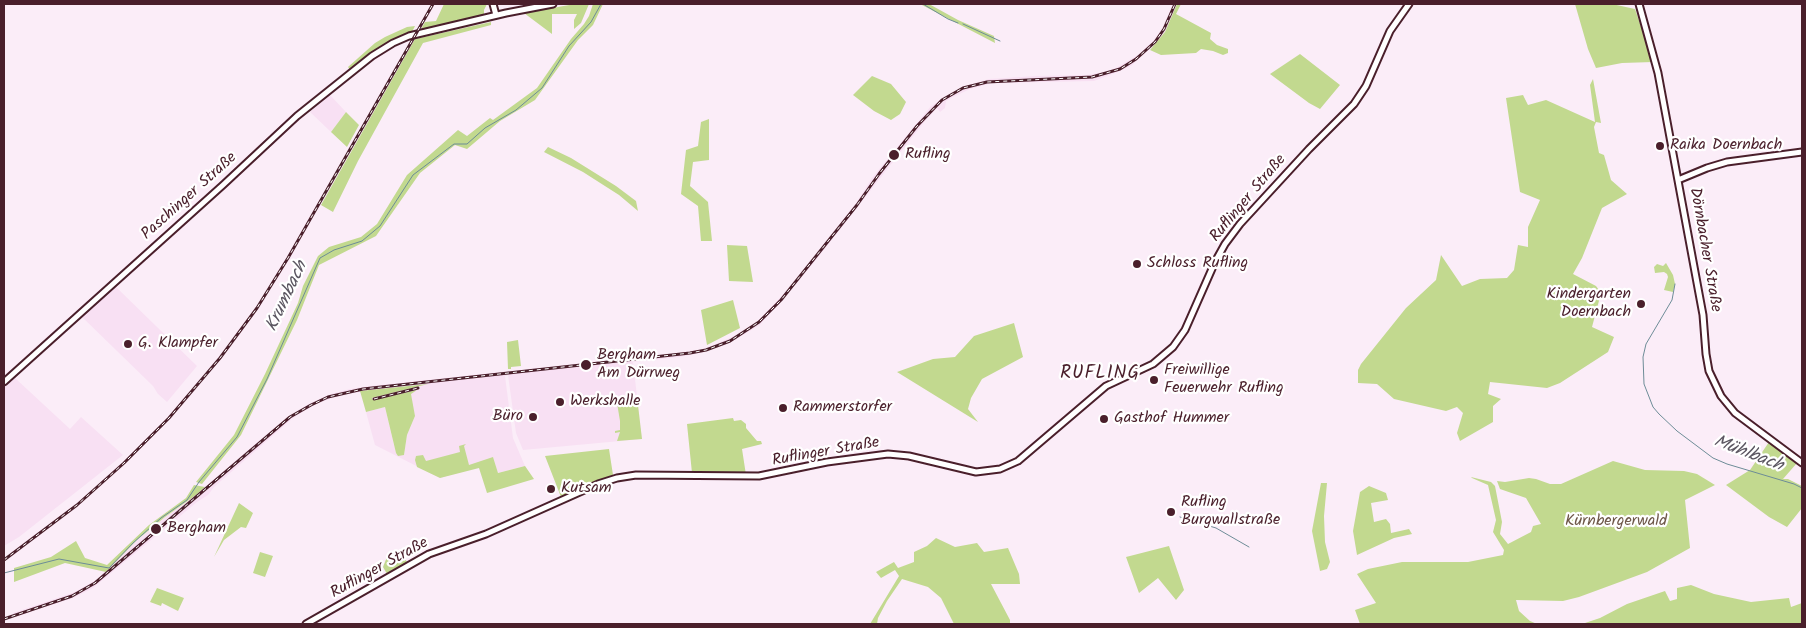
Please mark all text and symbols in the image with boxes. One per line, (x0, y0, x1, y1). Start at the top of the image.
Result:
place label: Raika Doernbach (1670, 136, 1782, 156)
marker: Raika Doernbach (1654, 140, 1666, 152)
place label: Rufling (905, 145, 951, 165)
marker: Rufling (887, 148, 901, 162)
street label: Paschinger Straße (138, 149, 242, 245)
street label: Ruflinger Straße (1207, 151, 1291, 247)
street label: Dörnbacher Straße (1684, 186, 1724, 314)
place label: Schloss Rufling (1147, 254, 1248, 274)
water label: Krumbach (262, 258, 314, 336)
marker: Schloss Rufling (1131, 258, 1143, 270)
place label: Kindergarten Doernbach (1546, 285, 1631, 323)
marker: Kindergarten Doernbach (1635, 298, 1647, 310)
place label: G. Klampfer (138, 334, 218, 354)
marker: G. Klampfer (122, 338, 134, 350)
place label: Bergham Am Dürrweg (597, 346, 680, 384)
marker: Bergham Am Dürrweg (579, 358, 593, 372)
place label: Freiwillige Feuerwehr Rufling (1164, 361, 1284, 399)
district label: RUFLING (1059, 364, 1141, 386)
marker: Freiwillige Feuerwehr Rufling (1148, 374, 1160, 386)
place label: Werkshalle (570, 392, 640, 412)
marker: Werkshalle (554, 396, 566, 408)
place label: Rammerstorfer (793, 398, 892, 418)
marker: Rammerstorfer (777, 402, 789, 414)
place label: Büro (493, 407, 523, 427)
place label: Gasthof Hummer (1114, 409, 1229, 429)
marker: Büro (527, 411, 539, 423)
marker: Gasthof Hummer (1098, 413, 1110, 425)
water label: Mühlbach (1710, 432, 1786, 478)
street label: Ruflinger Straße (771, 434, 881, 472)
place label: Kutsam (561, 479, 611, 499)
marker: Kutsam (545, 483, 557, 495)
place label: Rufling Burgwallstraße (1181, 493, 1280, 531)
marker: Rufling Burgwallstraße (1165, 506, 1177, 518)
park label: Kürnbergerwald (1565, 512, 1667, 532)
place label: Bergham (167, 519, 226, 539)
marker: Bergham (149, 522, 163, 536)
street label: Ruflinger Straße (328, 534, 432, 604)

